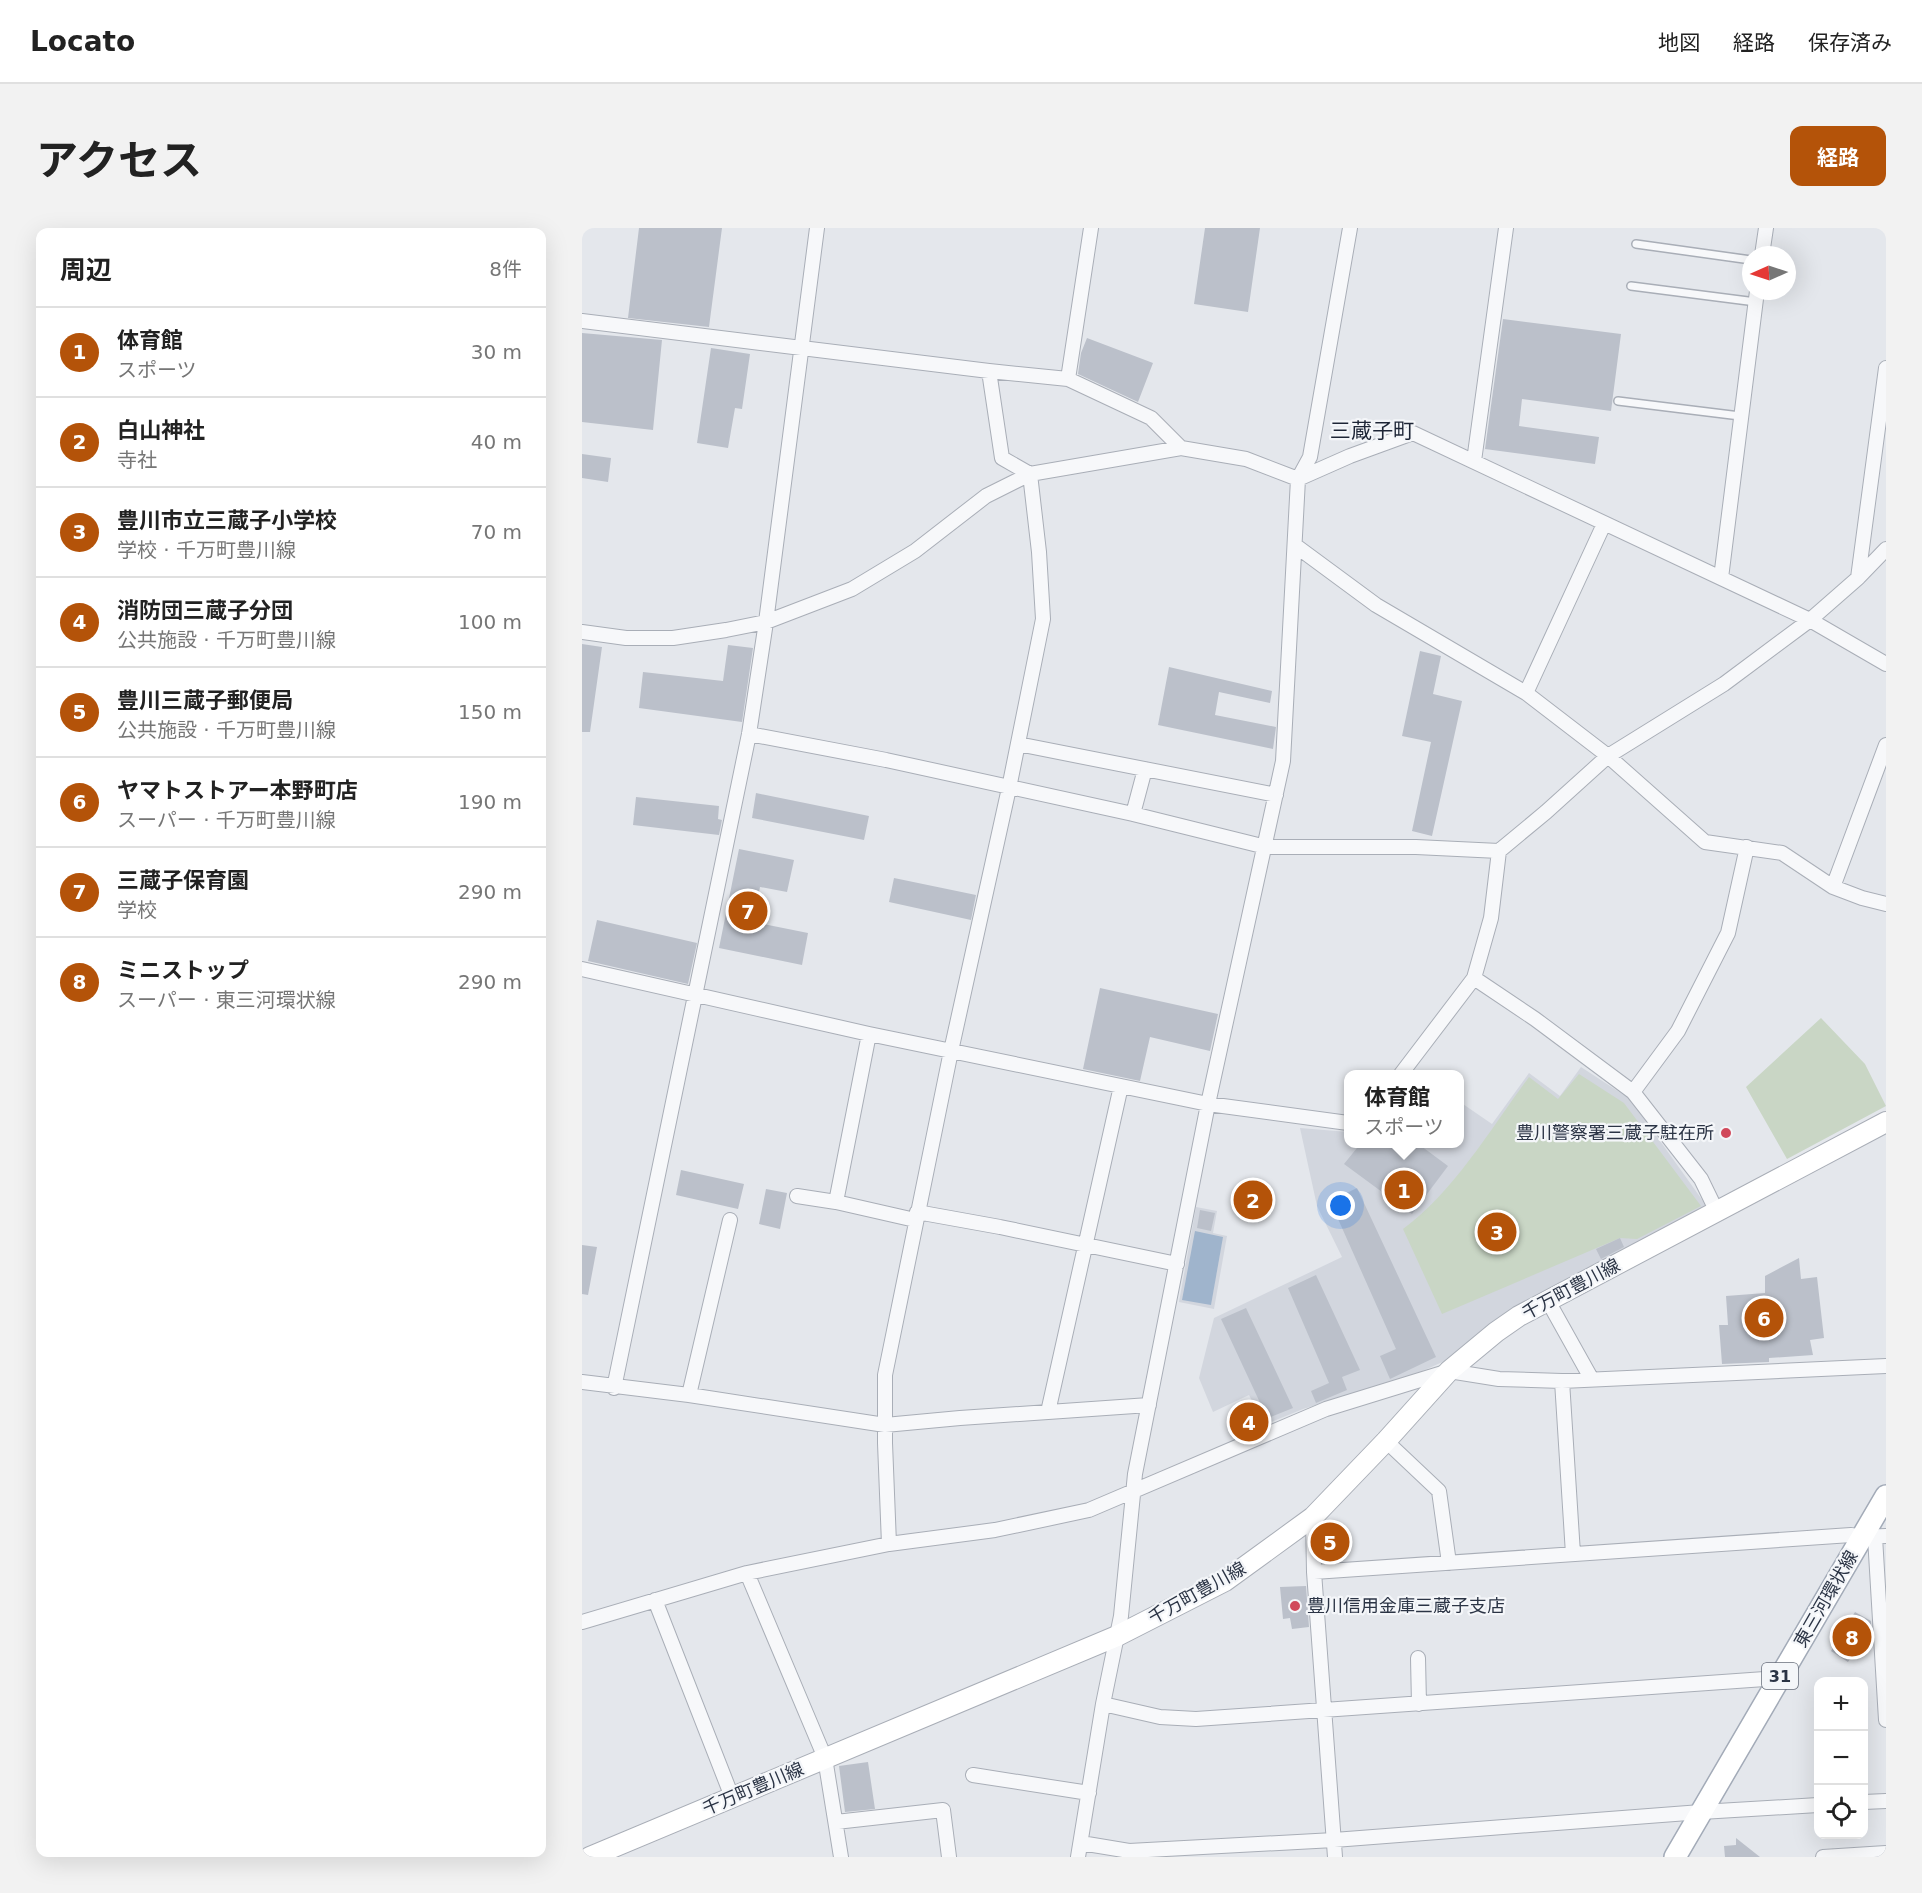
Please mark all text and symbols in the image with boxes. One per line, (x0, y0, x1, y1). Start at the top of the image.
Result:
text: Locato (30, 25, 135, 58)
text: 地図 (1658, 31, 1700, 55)
text: 経路 (1733, 31, 1775, 55)
text: 保存済み (1808, 31, 1892, 55)
button: 経路 (1790, 126, 1886, 186)
text: アクセス (36, 136, 202, 185)
north arrow (1742, 246, 1796, 300)
text: 周辺 (60, 255, 112, 285)
text: 8件 (489, 257, 522, 281)
text: 体育館 (117, 328, 183, 353)
text: 1 (73, 340, 86, 364)
text: 30 m (471, 340, 522, 364)
text: スポーツ (117, 358, 197, 382)
text: 白山神社 (117, 418, 205, 443)
district label: 三蔵子町 (1330, 419, 1414, 443)
text: 2 (73, 430, 86, 454)
text: 40 m (471, 430, 522, 454)
text: 寺社 (117, 448, 157, 472)
text: 豊川市立三蔵子小学校 (117, 508, 337, 533)
text: 3 (73, 520, 86, 544)
text: 70 m (471, 520, 522, 544)
text: 学校 · 千万町豊川線 (117, 538, 296, 562)
text: 消防団三蔵子分団 (117, 598, 293, 623)
text: 4 (73, 610, 86, 634)
text: 100 m (458, 610, 522, 634)
text: 公共施設 · 千万町豊川線 (117, 628, 336, 652)
text: 豊川三蔵子郵便局 (117, 688, 293, 713)
text: 5 (73, 700, 86, 724)
text: 150 m (458, 700, 522, 724)
text: 公共施設 · 千万町豊川線 (117, 718, 336, 742)
text: ヤマトストアー本野町店 (117, 778, 358, 803)
text: 6 (73, 790, 86, 814)
text: 190 m (458, 790, 522, 814)
text: スーパー · 千万町豊川線 (117, 808, 336, 832)
text: 三蔵子保育園 (117, 868, 249, 893)
text: 7 (73, 880, 86, 904)
text: 290 m (458, 880, 522, 904)
pin: 7 (728, 888, 768, 934)
text: 学校 (117, 898, 157, 922)
text: ミニストップ (117, 958, 249, 983)
text: 8 (73, 970, 86, 994)
text: 290 m (458, 970, 522, 994)
text: スーパー · 東三河環状線 (117, 988, 336, 1012)
popup (1344, 1070, 1464, 1148)
text: 体育館 (1364, 1085, 1430, 1110)
text: スポーツ (1364, 1115, 1444, 1139)
place label: 豊川警察署三蔵子駐在所 (1516, 1122, 1714, 1143)
marker: 豊川警察署三蔵子駐在所 (1719, 1126, 1733, 1140)
pin: 1 (1384, 1168, 1424, 1212)
pin: 2 (1234, 1178, 1272, 1222)
your location (1326, 1191, 1355, 1220)
pin: 3 (1478, 1210, 1516, 1254)
street label: 千万町豊川線 (1518, 1254, 1623, 1323)
pin: 6 (1744, 1296, 1784, 1340)
pin: 4 (1230, 1400, 1268, 1444)
pin: 5 (1310, 1520, 1350, 1564)
street label: 東三河環状線 (1789, 1547, 1862, 1651)
street label: 千万町豊川線 (1144, 1557, 1249, 1628)
place label: 豊川信用金庫三蔵子支店 (1307, 1595, 1505, 1616)
marker: 豊川信用金庫三蔵子支店 (1288, 1599, 1302, 1613)
pin: 8 (1832, 1614, 1872, 1660)
road number: 31 (1762, 1663, 1798, 1689)
map controls (1814, 1677, 1868, 1839)
button: + (1814, 1677, 1868, 1731)
button: − (1814, 1731, 1868, 1785)
street label: 千万町豊川線 (699, 1758, 807, 1819)
button: locate (1814, 1785, 1868, 1839)

